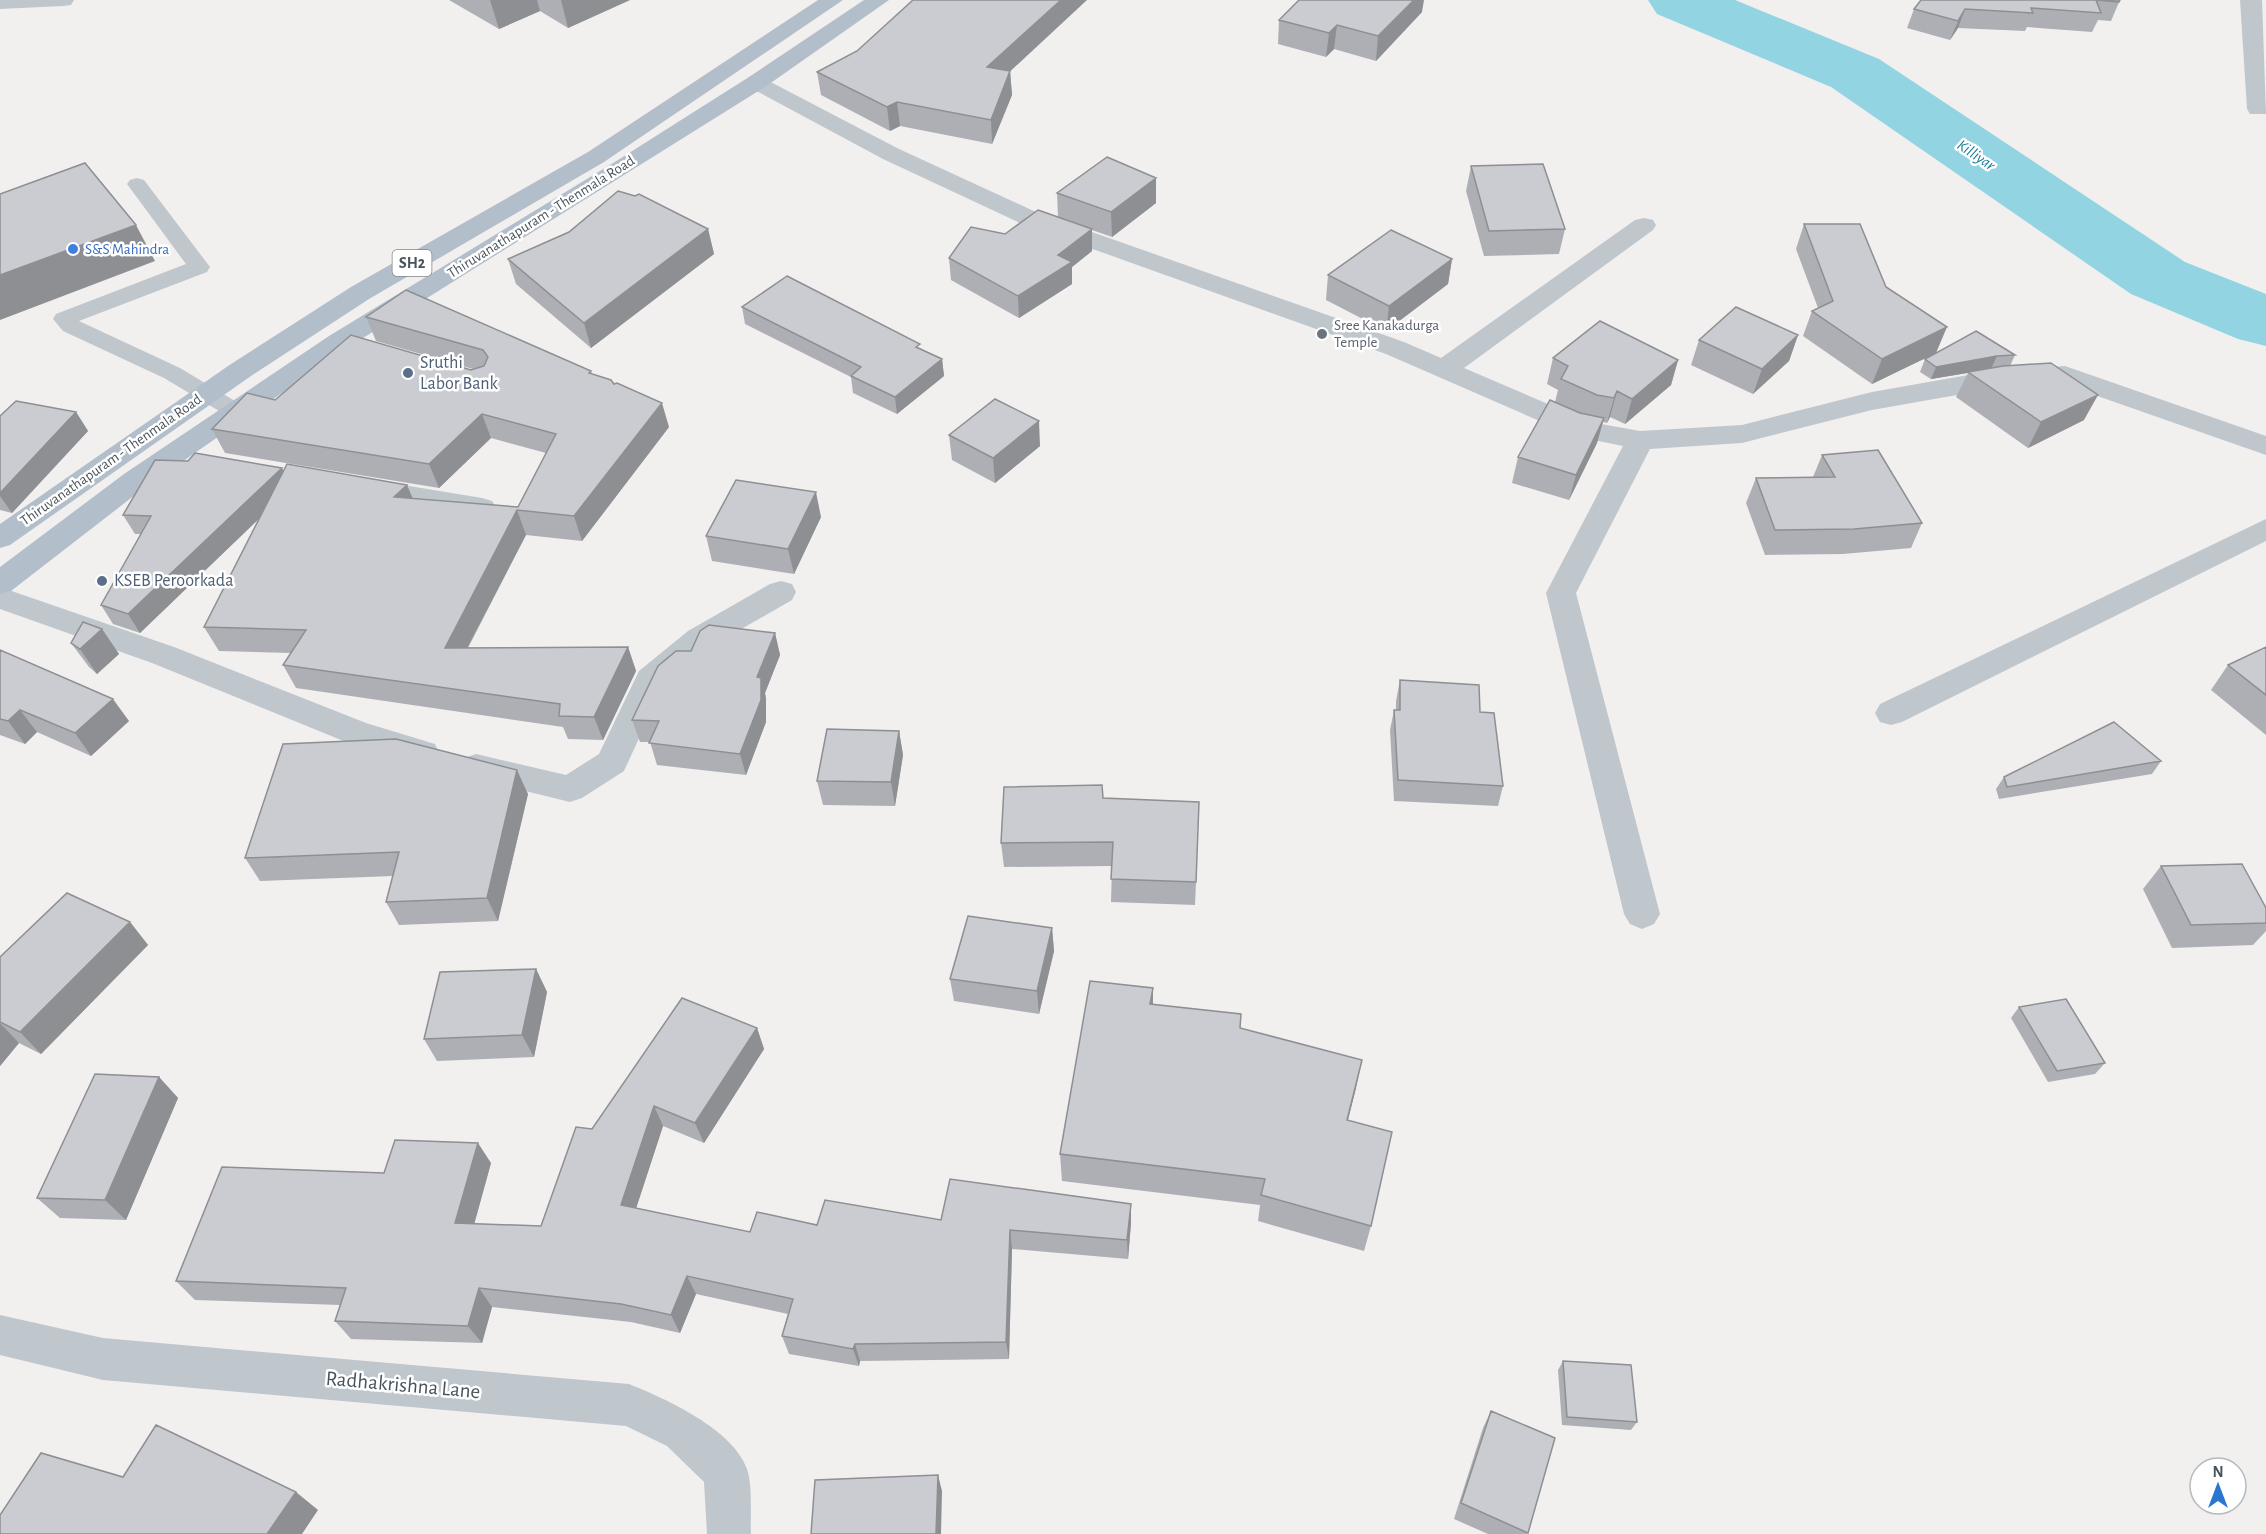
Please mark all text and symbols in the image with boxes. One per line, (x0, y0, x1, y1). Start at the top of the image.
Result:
water label: Killiyar (1954, 137, 1998, 174)
street label: Thiruvanathapuram - Thenmala Road (445, 153, 637, 281)
marker: S&S Mahindra (66, 242, 80, 256)
place label: S&S Mahindra (85, 242, 169, 257)
road number: SH2 (392, 250, 432, 276)
place label: Sree Kanakadurga Temple (1334, 318, 1439, 350)
marker: Sree Kanakadurga Temple (1315, 327, 1329, 341)
place label: Sruthi Labor Bank (420, 354, 499, 393)
marker: Sruthi Labor Bank (401, 366, 415, 380)
street label: Thiruvanathapuram - Thenmala Road (18, 391, 205, 529)
place label: KSEB Peroorkada (114, 572, 233, 590)
marker: KSEB Peroorkada (95, 574, 109, 588)
street label: Radhakrishna Lane (325, 1368, 481, 1402)
north arrow (2188, 1456, 2248, 1516)
text: N (2212, 1464, 2224, 1480)

